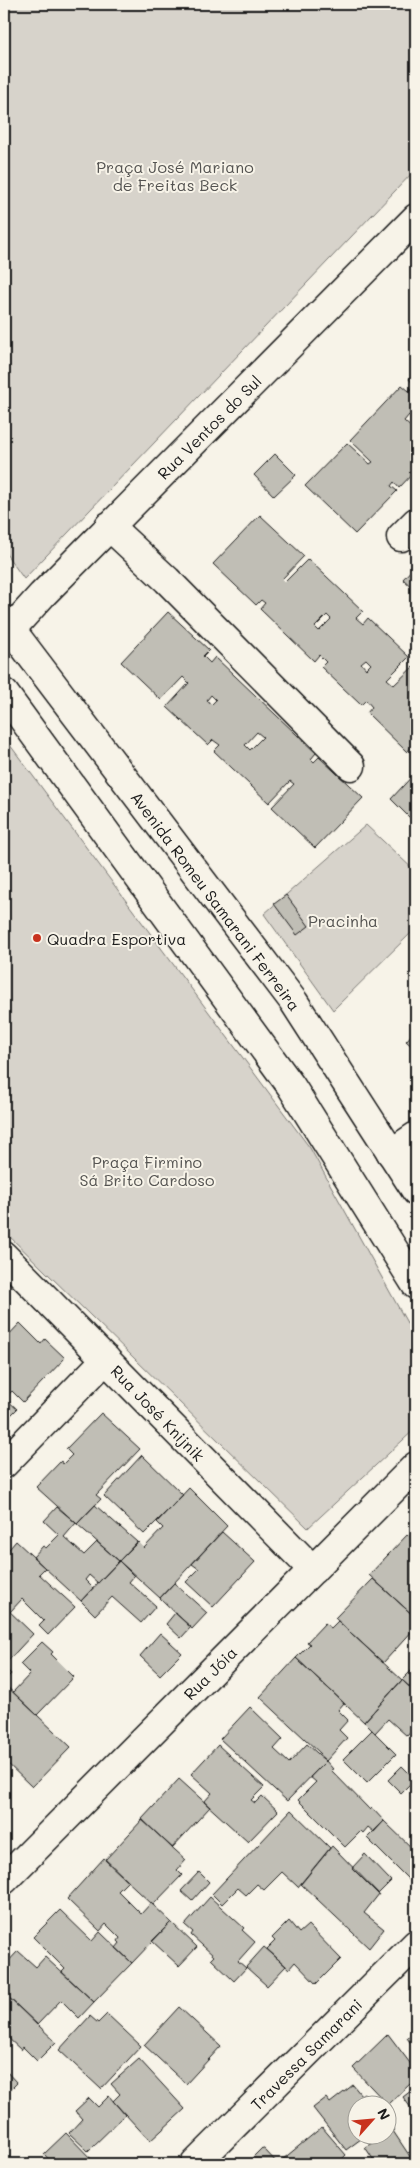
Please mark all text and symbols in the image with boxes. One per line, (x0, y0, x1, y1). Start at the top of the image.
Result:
park label: Praça José Mariano de Freitas Beck (96, 156, 254, 195)
street label: Rua Ventos do Sul (152, 370, 266, 484)
street label: Avenida Romeu Samarani Ferreira (127, 787, 305, 1015)
park label: Pracinha (308, 910, 378, 931)
place label: Quadra Esportiva (47, 928, 186, 949)
marker: Quadra Esportiva (31, 932, 43, 944)
park label: Praça Firmino Sá Brito Cardoso (80, 1151, 214, 1190)
street label: Rua José Knijnik (107, 1360, 209, 1466)
street label: Rua Jóia (179, 1642, 241, 1704)
street label: Travessa Samarani (246, 1994, 366, 2114)
north arrow (348, 2096, 398, 2146)
text: N (373, 2105, 395, 2123)

